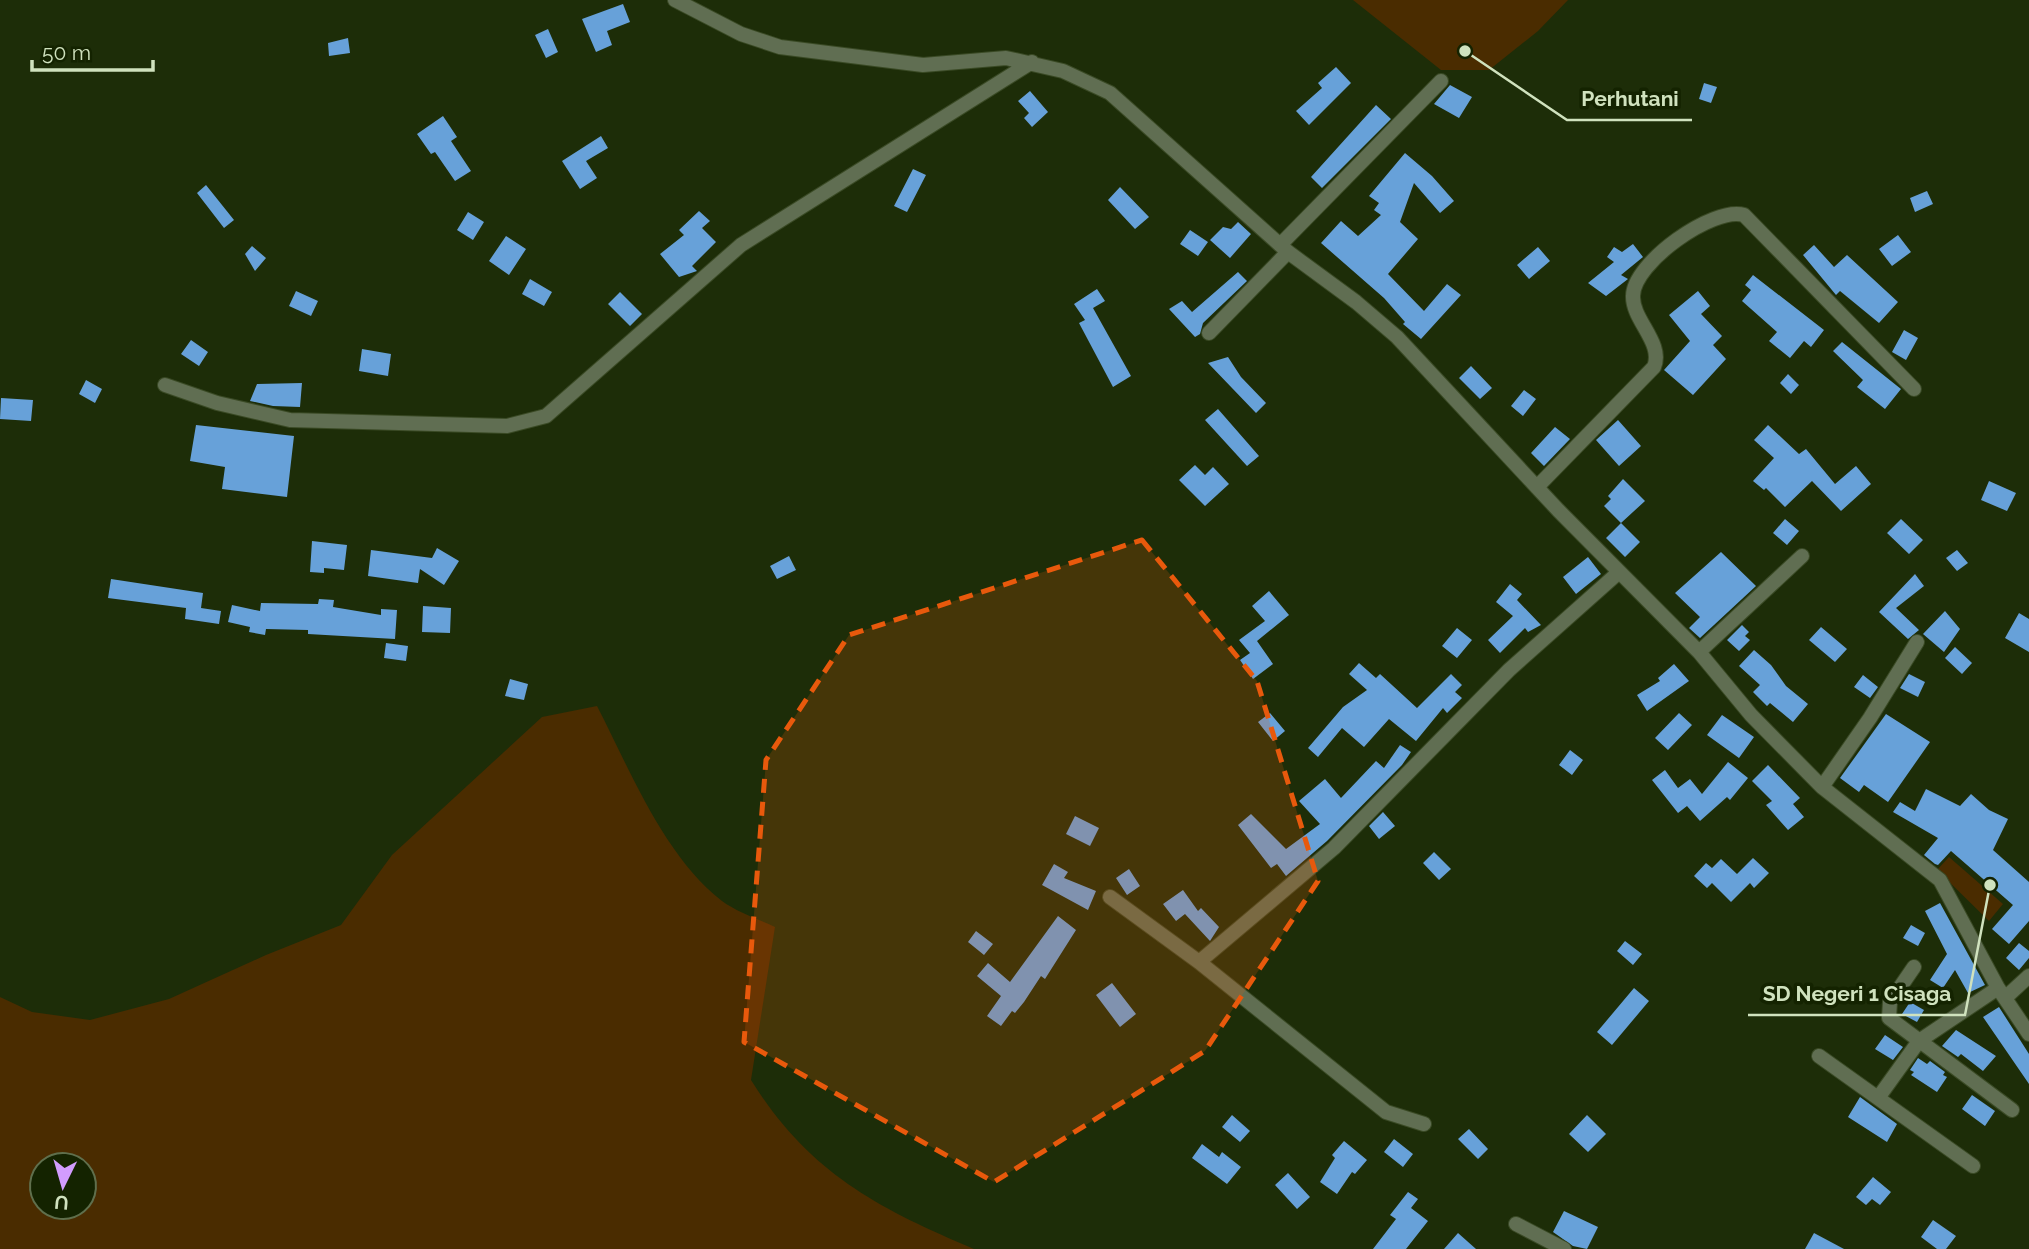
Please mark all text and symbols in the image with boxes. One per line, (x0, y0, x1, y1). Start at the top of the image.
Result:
scale bar (32, 28, 152, 72)
text: 50 m (42, 40, 91, 65)
callout: Perhutani (1567, 78, 1692, 120)
text: Perhutani (1581, 86, 1679, 111)
callout: SD Negeri 1 Cisaga (1748, 973, 1965, 1015)
text: SD Negeri 1 Cisaga (1763, 981, 1951, 1006)
north arrow (28, 1151, 98, 1221)
text: U (53, 1191, 70, 1215)

